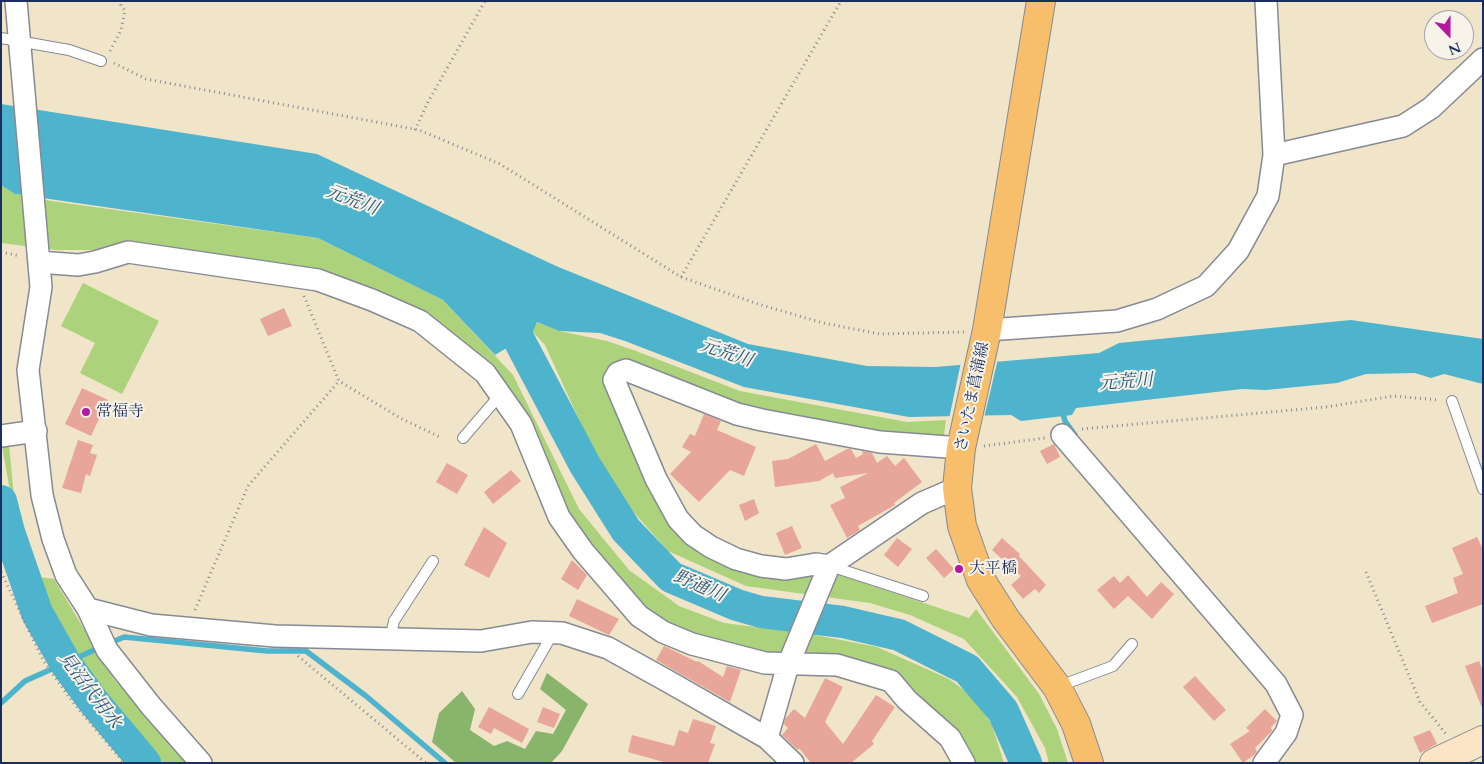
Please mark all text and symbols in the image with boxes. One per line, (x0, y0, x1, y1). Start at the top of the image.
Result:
north arrow (1424, 10, 1474, 60)
text: N (1445, 37, 1464, 60)
water label: 元荒川 (323, 181, 381, 221)
water label: 元荒川 (697, 335, 755, 373)
street label: さいたま菖蒲線 (952, 340, 994, 454)
water label: 元荒川 (1098, 370, 1154, 396)
place label: 常福寺 (96, 402, 144, 422)
marker: 常福寺 (80, 406, 92, 418)
place label: 大平橋 (969, 559, 1017, 579)
marker: 大平橋 (953, 563, 965, 575)
water label: 野通川 (670, 567, 728, 607)
water label: 見沼代用水 (53, 649, 125, 733)

